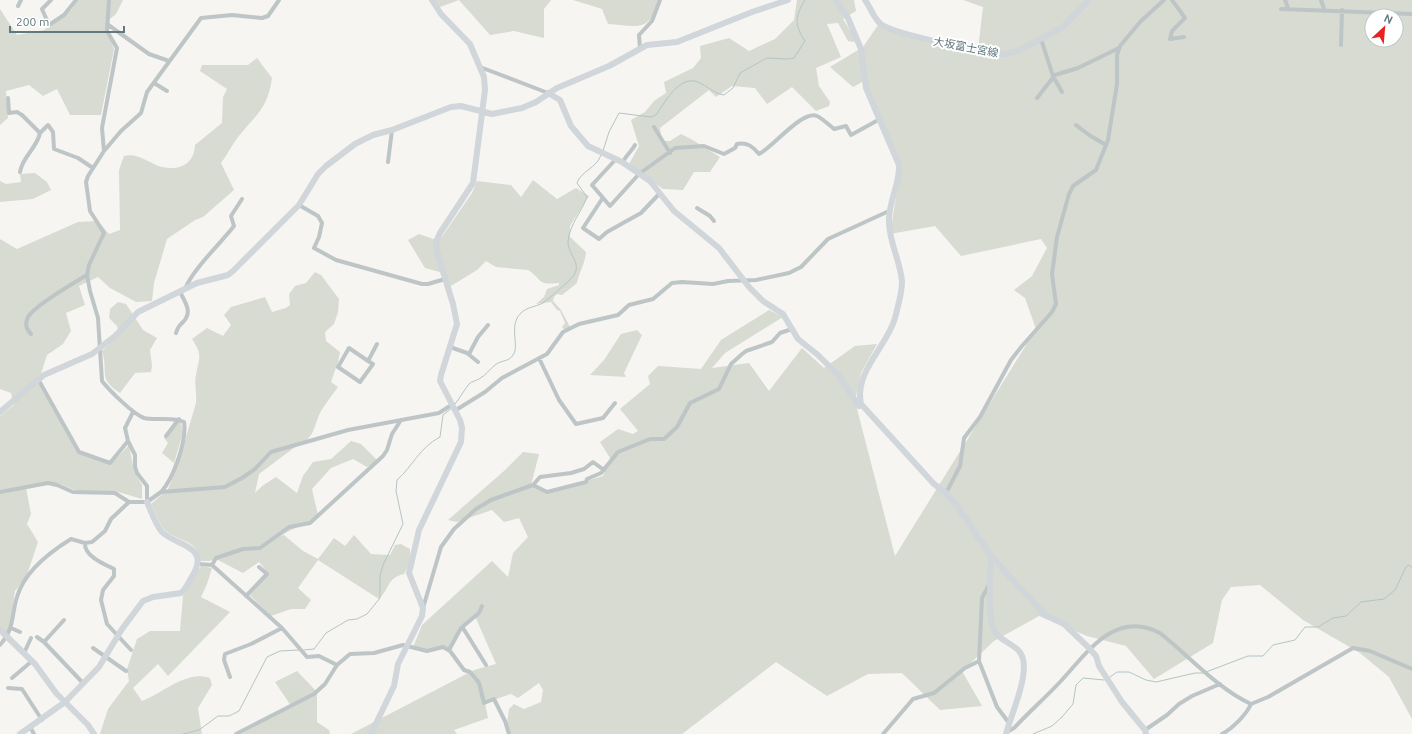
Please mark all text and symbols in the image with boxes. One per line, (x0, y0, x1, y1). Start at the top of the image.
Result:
scale bar (10, 8, 124, 34)
north arrow (1364, 8, 1404, 48)
text: N (1382, 12, 1395, 26)
text: 200 m (16, 15, 49, 28)
street label: 大坂富士宮線 (932, 35, 1000, 59)

